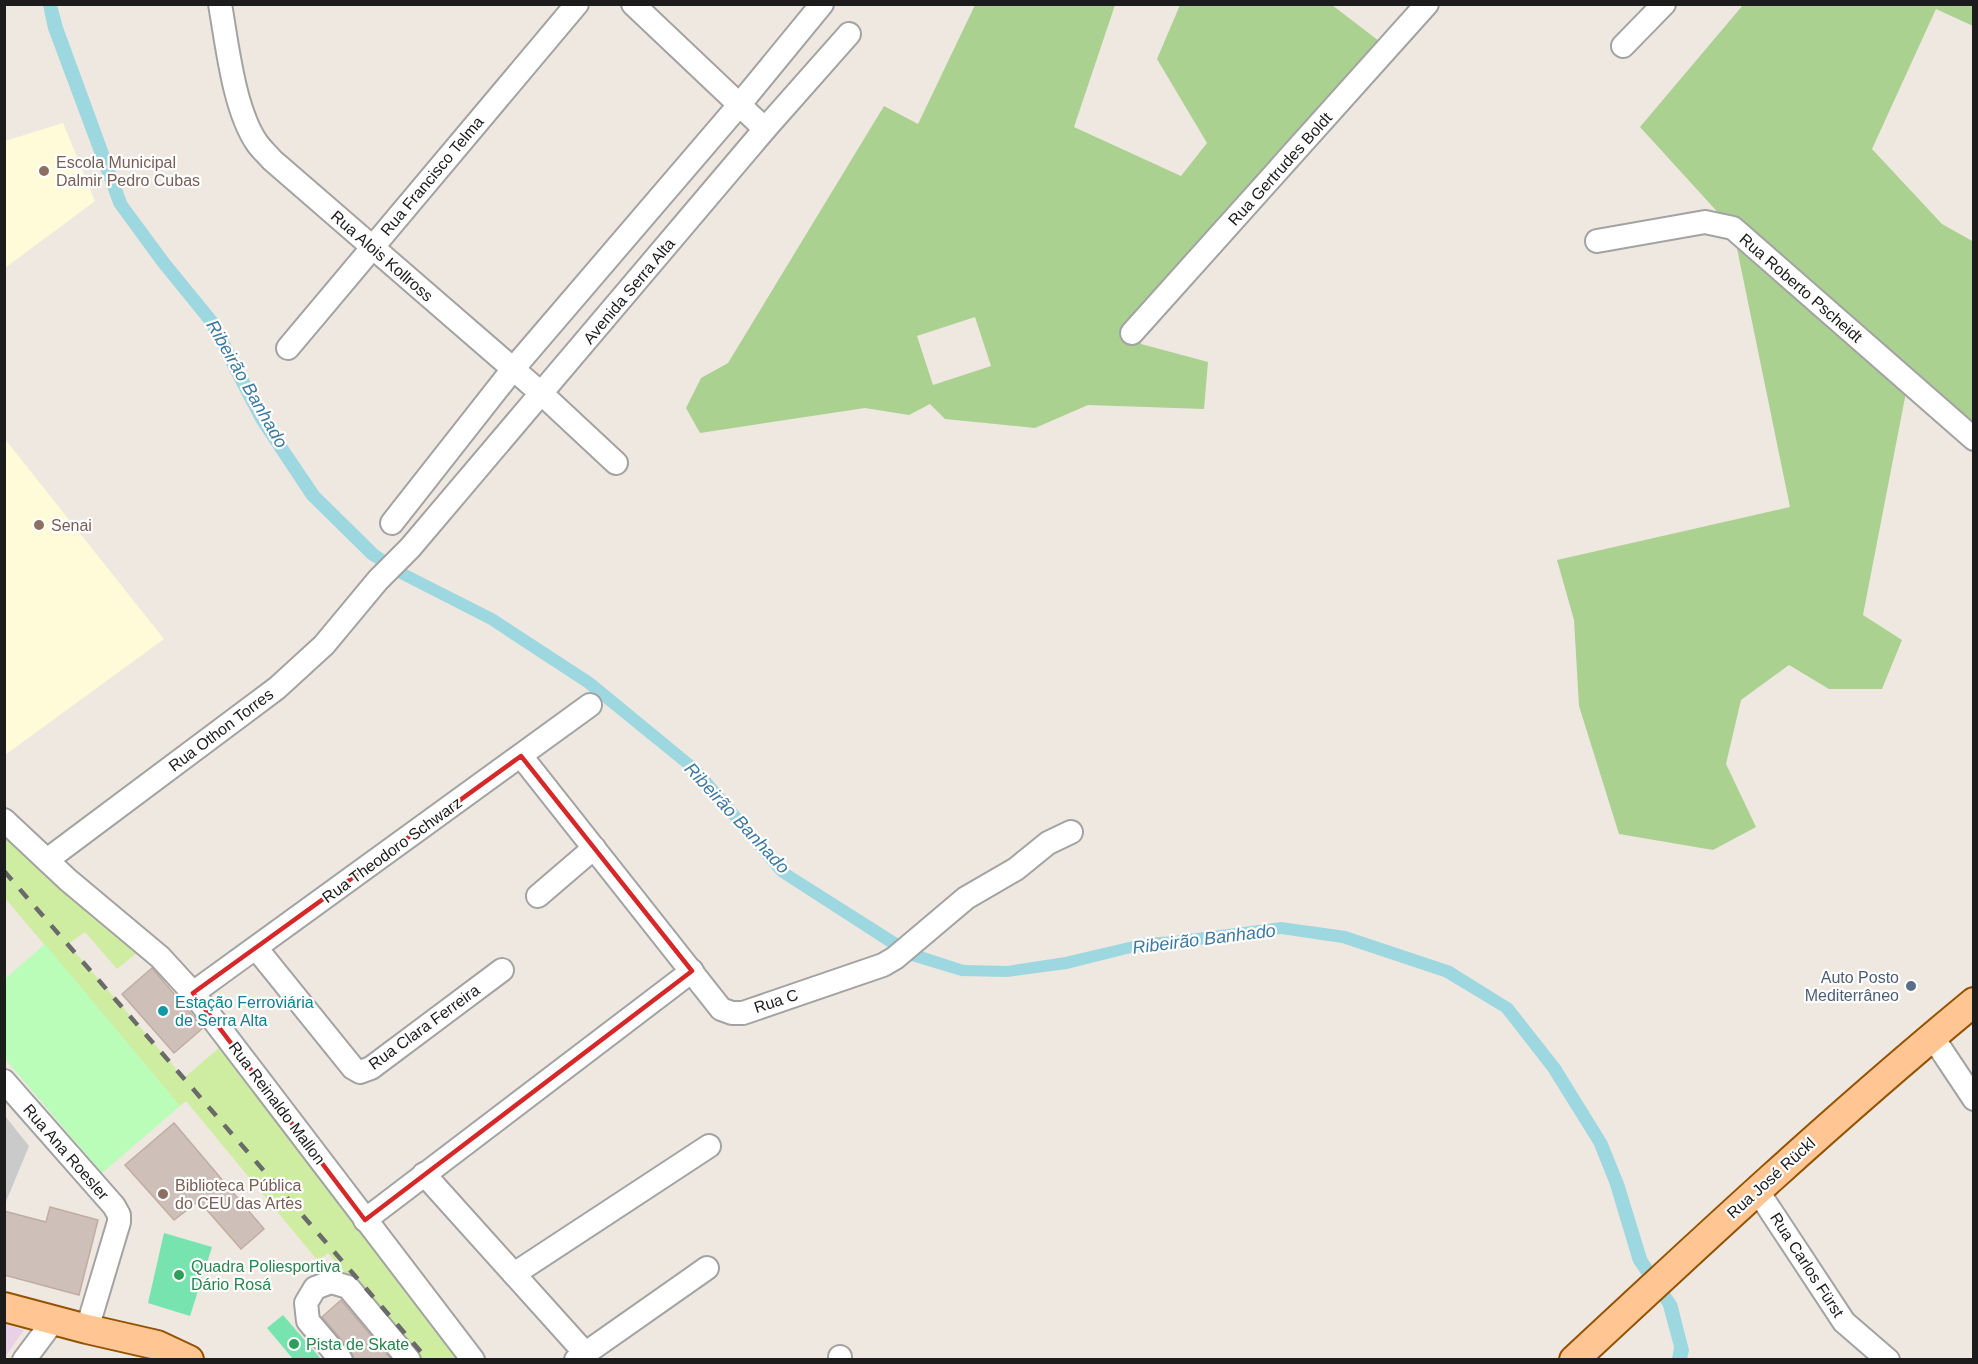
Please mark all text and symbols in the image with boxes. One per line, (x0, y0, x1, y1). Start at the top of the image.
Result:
street label: Rua Gertrudes Boldt (1225, 109, 1335, 229)
street label: Rua Francisco Telma (377, 113, 487, 239)
place label: Escola Municipal Dalmir Pedro Cubas (56, 154, 200, 189)
marker: Escola Municipal Dalmir Pedro Cubas (37, 164, 51, 178)
street label: Rua Alois Kollross (328, 207, 436, 305)
street label: Rua Roberto Pscheidt (1736, 230, 1866, 346)
street label: Avenida Serra Alta (580, 235, 678, 347)
water label: Ribeirão Banhado (202, 317, 292, 451)
place label: Senai (51, 517, 92, 534)
marker: Senai (32, 518, 46, 532)
street label: Rua Othon Torres (166, 685, 276, 775)
water label: Ribeirão Banhado (681, 758, 793, 878)
street label: Rua Theodoro Schwarz (319, 794, 465, 906)
water label: Ribeirão Banhado (1131, 920, 1277, 958)
place label: Auto Posto Mediterrâneo (1805, 969, 1899, 1004)
marker: Auto Posto Mediterrâneo (1904, 979, 1918, 993)
street label: Rua Clara Ferreira (365, 981, 483, 1073)
street label: Rua C (752, 986, 800, 1016)
place label: Estação Ferroviária de Serra Alta (175, 994, 314, 1029)
marker: Estação Ferroviária de Serra Alta (156, 1004, 170, 1018)
street label: Rua Reinaldo Mallon (226, 1039, 328, 1167)
street label: Rua Ana Roesler (20, 1101, 113, 1204)
street label: Rua José Rückl (1724, 1134, 1818, 1222)
place label: Biblioteca Pública do CEU das Artes (175, 1177, 302, 1212)
marker: Biblioteca Pública do CEU das Artes (156, 1187, 170, 1201)
street label: Rua Carlos Fürst (1767, 1210, 1847, 1321)
place label: Quadra Poliesportiva Dário Rosá (191, 1258, 341, 1293)
marker: Quadra Poliesportiva Dário Rosá (172, 1268, 186, 1282)
place label: Pista de Skate (306, 1336, 409, 1353)
marker: Pista de Skate (287, 1337, 301, 1351)

